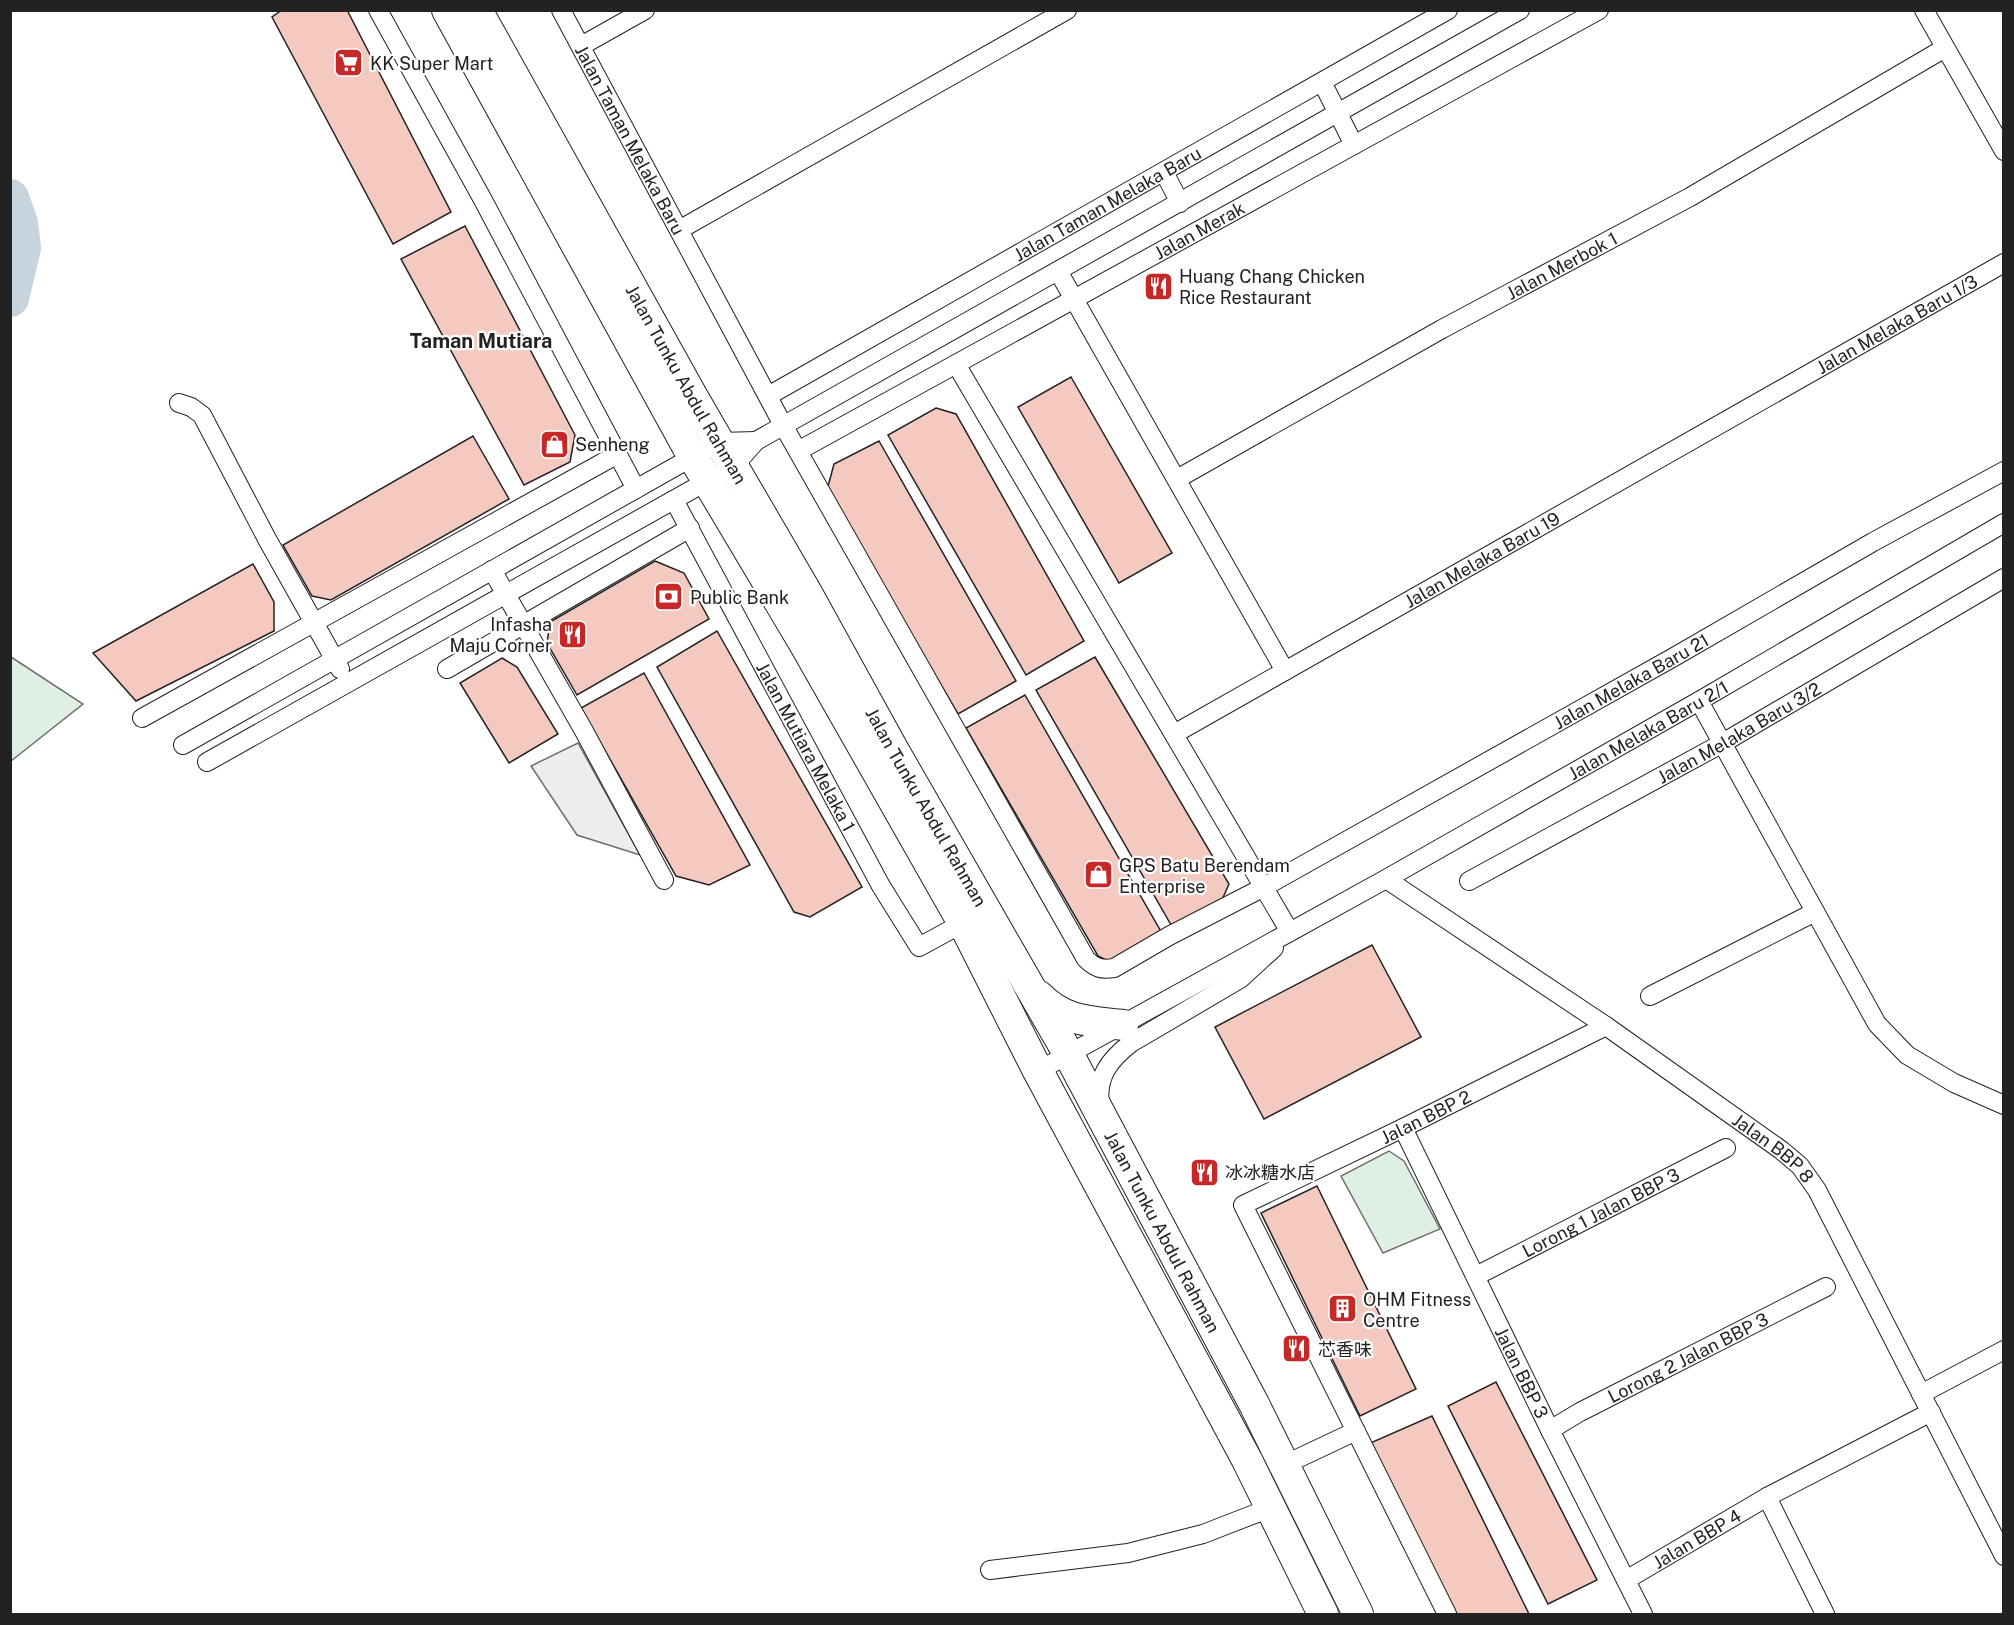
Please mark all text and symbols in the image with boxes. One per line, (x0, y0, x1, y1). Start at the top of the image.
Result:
street label: Jalan Taman Melaka Baru (571, 41, 690, 238)
supermarket icon: KK Super Mart (333, 47, 365, 79)
place label: KK Super Mart (370, 53, 494, 74)
street label: Jalan Taman Melaka Baru (1010, 142, 1205, 265)
street label: Jalan Merak (1150, 197, 1248, 263)
street label: Jalan Merbok 1 (1502, 227, 1621, 303)
place label: Huang Chang Chicken Rice Restaurant (1179, 266, 1365, 308)
restaurant icon: Huang Chang Chicken Rice Restaurant (1142, 270, 1174, 302)
street label: Jalan Melaka Baru 1/3 (1813, 270, 1981, 378)
street label: Jalan Tunku Abdul Rahman (622, 281, 752, 487)
district label: Taman Mutiara (410, 329, 552, 353)
shop icon: Senheng (538, 428, 570, 460)
place label: Senheng (575, 434, 650, 455)
street label: Jalan Melaka Baru 19 (1401, 507, 1563, 612)
bank icon: Public Bank (653, 581, 685, 613)
place label: Public Bank (690, 587, 789, 608)
place label: Infasha Maju Corner (449, 614, 552, 656)
restaurant icon: Infasha Maju Corner (557, 618, 589, 650)
street label: Jalan Melaka Baru 21 (1550, 629, 1712, 733)
street label: Jalan Mutiara Melaka 1 (752, 659, 860, 835)
street label: Jalan Melaka Baru 2/1 (1564, 676, 1732, 784)
street label: Jalan Melaka Baru 3/2 (1653, 677, 1824, 787)
street label: Jalan Tunku Abdul Rahman (862, 704, 992, 910)
place label: GPS Batu Berendam Enterprise (1119, 855, 1290, 897)
shop icon: GPS Batu Berendam Enterprise (1082, 859, 1114, 891)
street label: Jalan BBP 2 (1377, 1085, 1474, 1148)
street label: Jalan BBP 8 (1729, 1109, 1819, 1186)
street label: Jalan Tunku Abdul Rahman (1101, 1127, 1225, 1336)
restaurant icon: 冰冰糖水店 (1188, 1156, 1220, 1188)
place label: 冰冰糖水店 (1225, 1162, 1315, 1183)
street label: Lorong 1 Jalan BBP 3 (1519, 1163, 1683, 1261)
place label: OHM Fitness Centre (1363, 1289, 1471, 1331)
building icon: OHM Fitness Centre (1326, 1293, 1358, 1325)
street label: Lorong 2 Jalan BBP 3 (1604, 1308, 1772, 1407)
street label: Jalan BBP 3 (1491, 1324, 1553, 1422)
restaurant icon: 芯香味 (1281, 1333, 1313, 1365)
place label: 芯香味 (1318, 1339, 1372, 1360)
street label: Jalan BBP 4 (1649, 1504, 1745, 1572)

